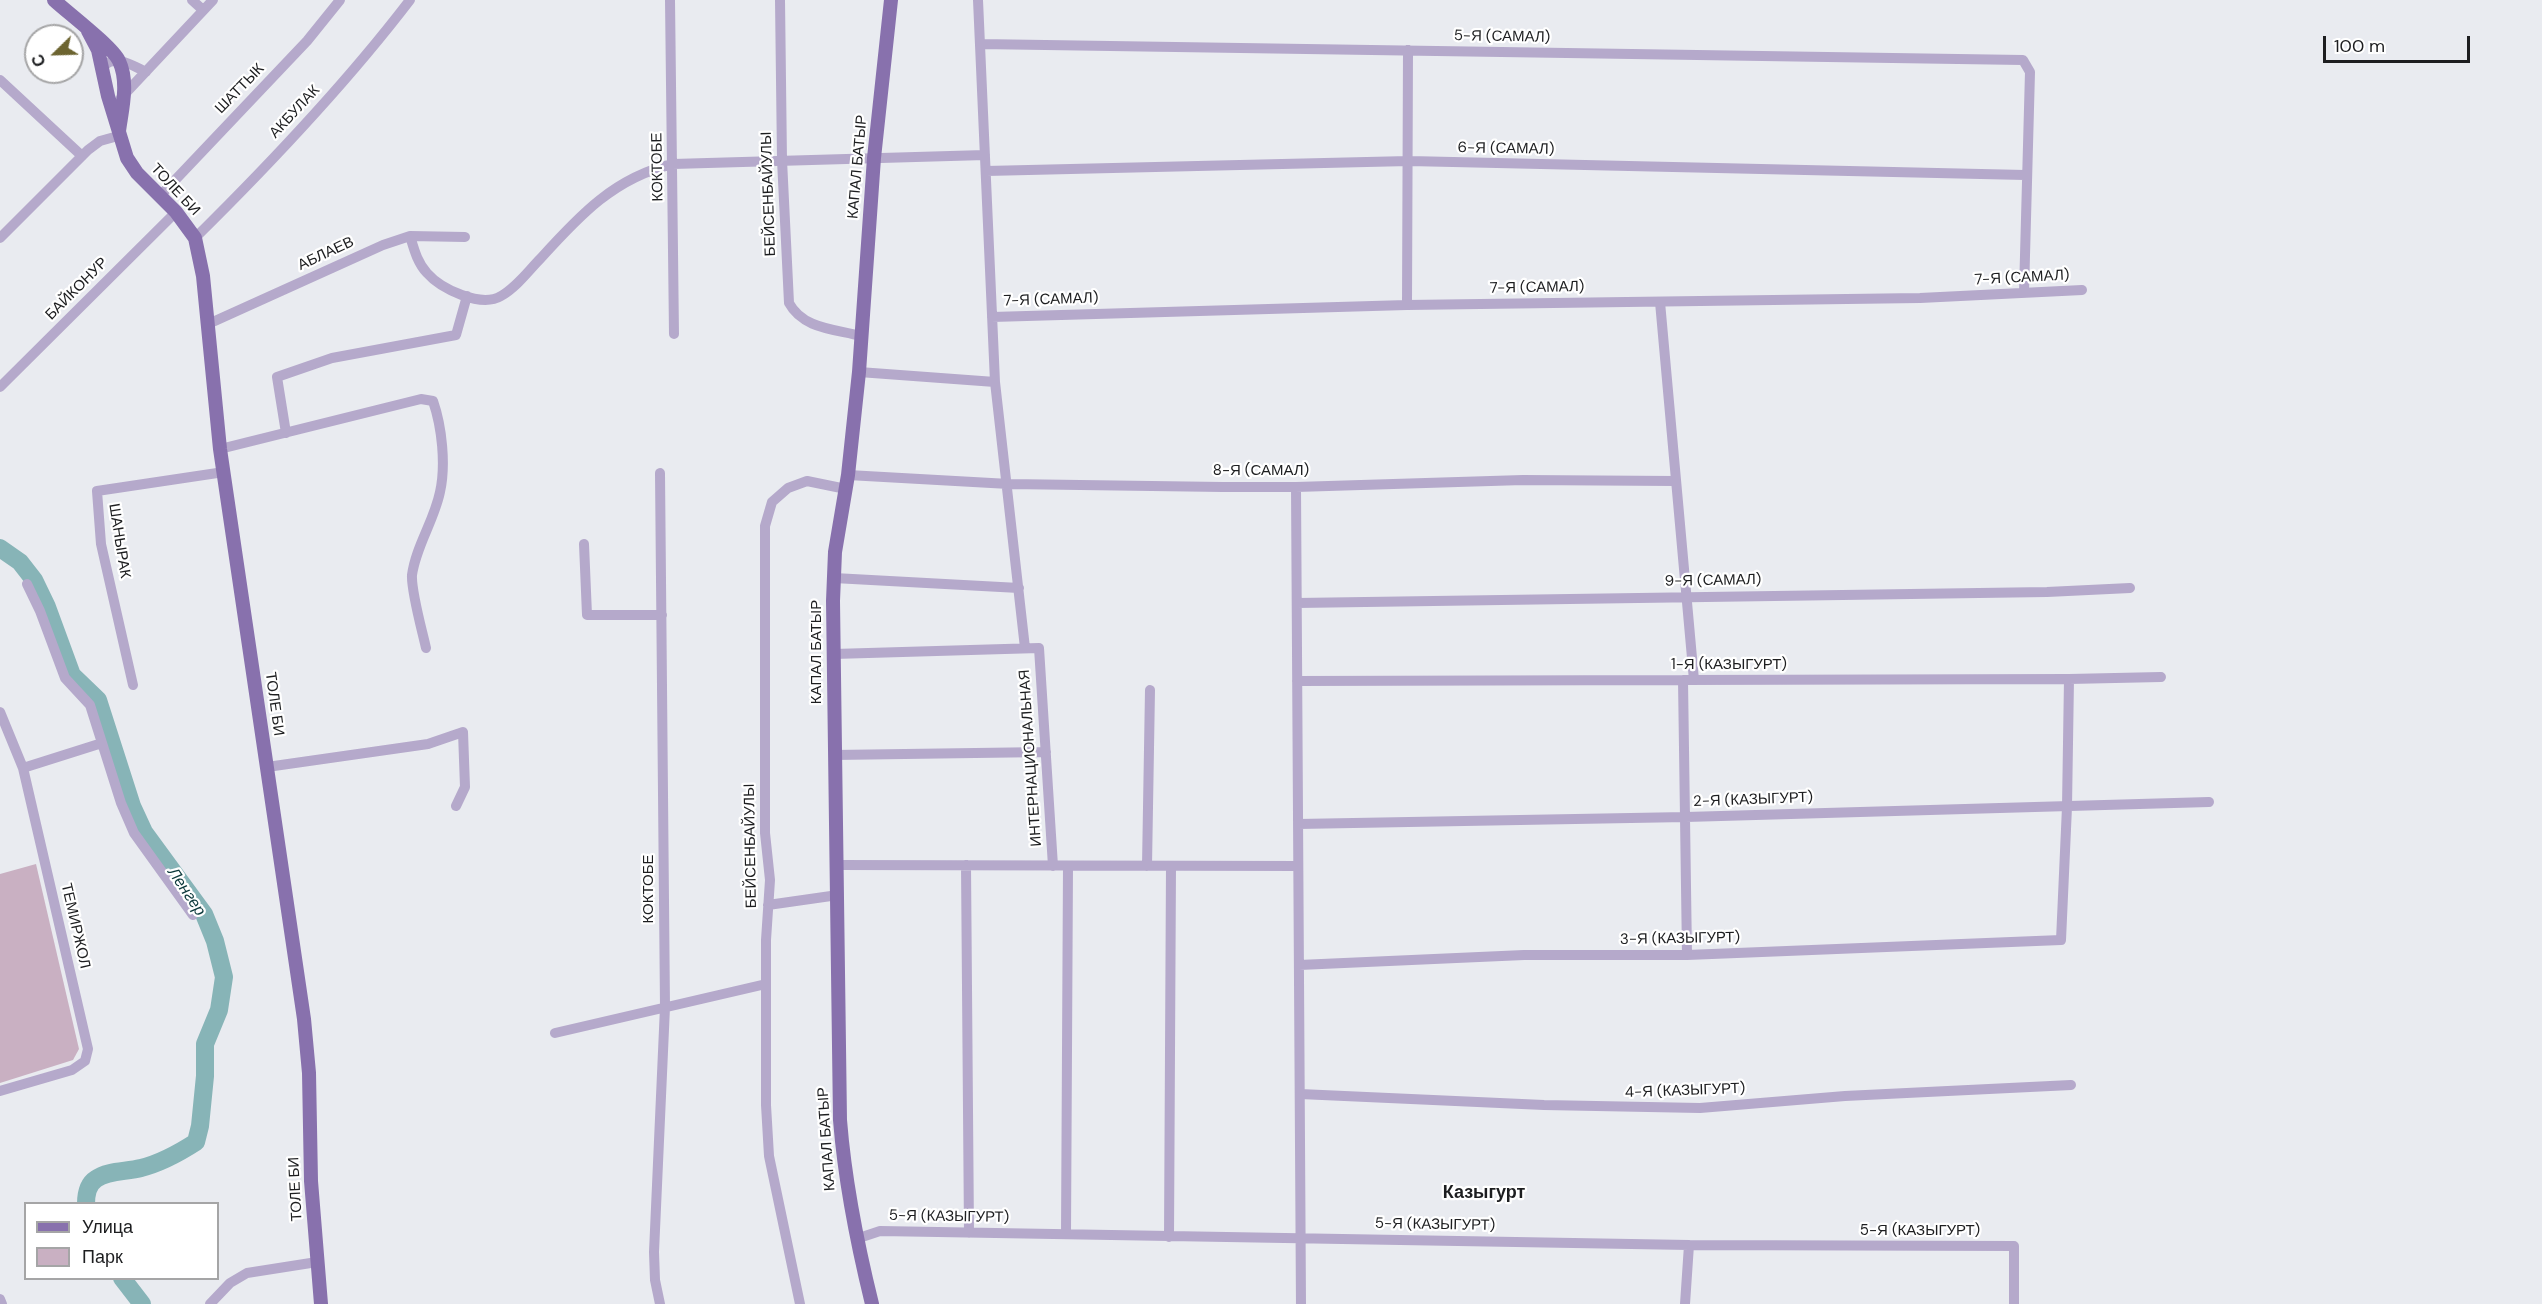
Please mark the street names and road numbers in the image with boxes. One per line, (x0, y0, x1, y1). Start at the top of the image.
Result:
street label: 5-Я (САМАЛ) (1454, 27, 1550, 47)
street label: ШАТТЫК (212, 60, 268, 118)
street label: АКБУЛАК (266, 82, 324, 142)
street label: КАПАЛ БАТЫР (844, 114, 872, 220)
street label: БЕЙСЕНБАЙУЛЫ (758, 131, 780, 257)
street label: КОКТОБЕ (648, 132, 668, 202)
street label: 6-Я (САМАЛ) (1457, 139, 1555, 159)
street label: ТОЛЕ БИ (146, 160, 204, 220)
street label: АБЛАЕВ (295, 233, 357, 275)
street label: БАЙКОНУР (42, 254, 112, 324)
street label: 7-Я (САМАЛ) (1974, 267, 2070, 289)
street label: 7-Я (САМАЛ) (1489, 278, 1585, 298)
street label: 7-Я (САМАЛ) (1003, 289, 1099, 311)
street label: 8-Я (САМАЛ) (1213, 462, 1309, 480)
street label: ШАНЫРАК (104, 502, 134, 580)
street label: 9-Я (САМАЛ) (1664, 571, 1762, 591)
street label: КАПАЛ БАТЫР (808, 600, 826, 704)
street label: 1-Я (КАЗЫГУРТ) (1671, 656, 1787, 674)
street label: ИНТЕРНАЦИОНАЛЬНАЯ (1016, 669, 1046, 847)
street label: ТОЛЕ БИ (261, 671, 287, 737)
street label: БЕЙСЕНБАЙУЛЫ (741, 783, 761, 909)
street label: 2-Я (КАЗЫГУРТ) (1693, 789, 1813, 811)
street label: КОКТОБЕ (640, 855, 658, 923)
street label: ТЕМИРЖОЛ (56, 882, 94, 970)
street label: 3-Я (КАЗЫГУРТ) (1620, 929, 1740, 949)
street label: 4-Я (КАЗЫГУРТ) (1625, 1080, 1745, 1102)
street label: КАПАЛ БАТЫР (814, 1086, 840, 1192)
street label: ТОЛЕ БИ (285, 1156, 307, 1222)
street label: 5-Я (КАЗЫГУРТ) (889, 1207, 1009, 1227)
street label: 5-Я (КАЗЫГУРТ) (1375, 1215, 1495, 1235)
street label: 5-Я (КАЗЫГУРТ) (1860, 1222, 1980, 1240)

